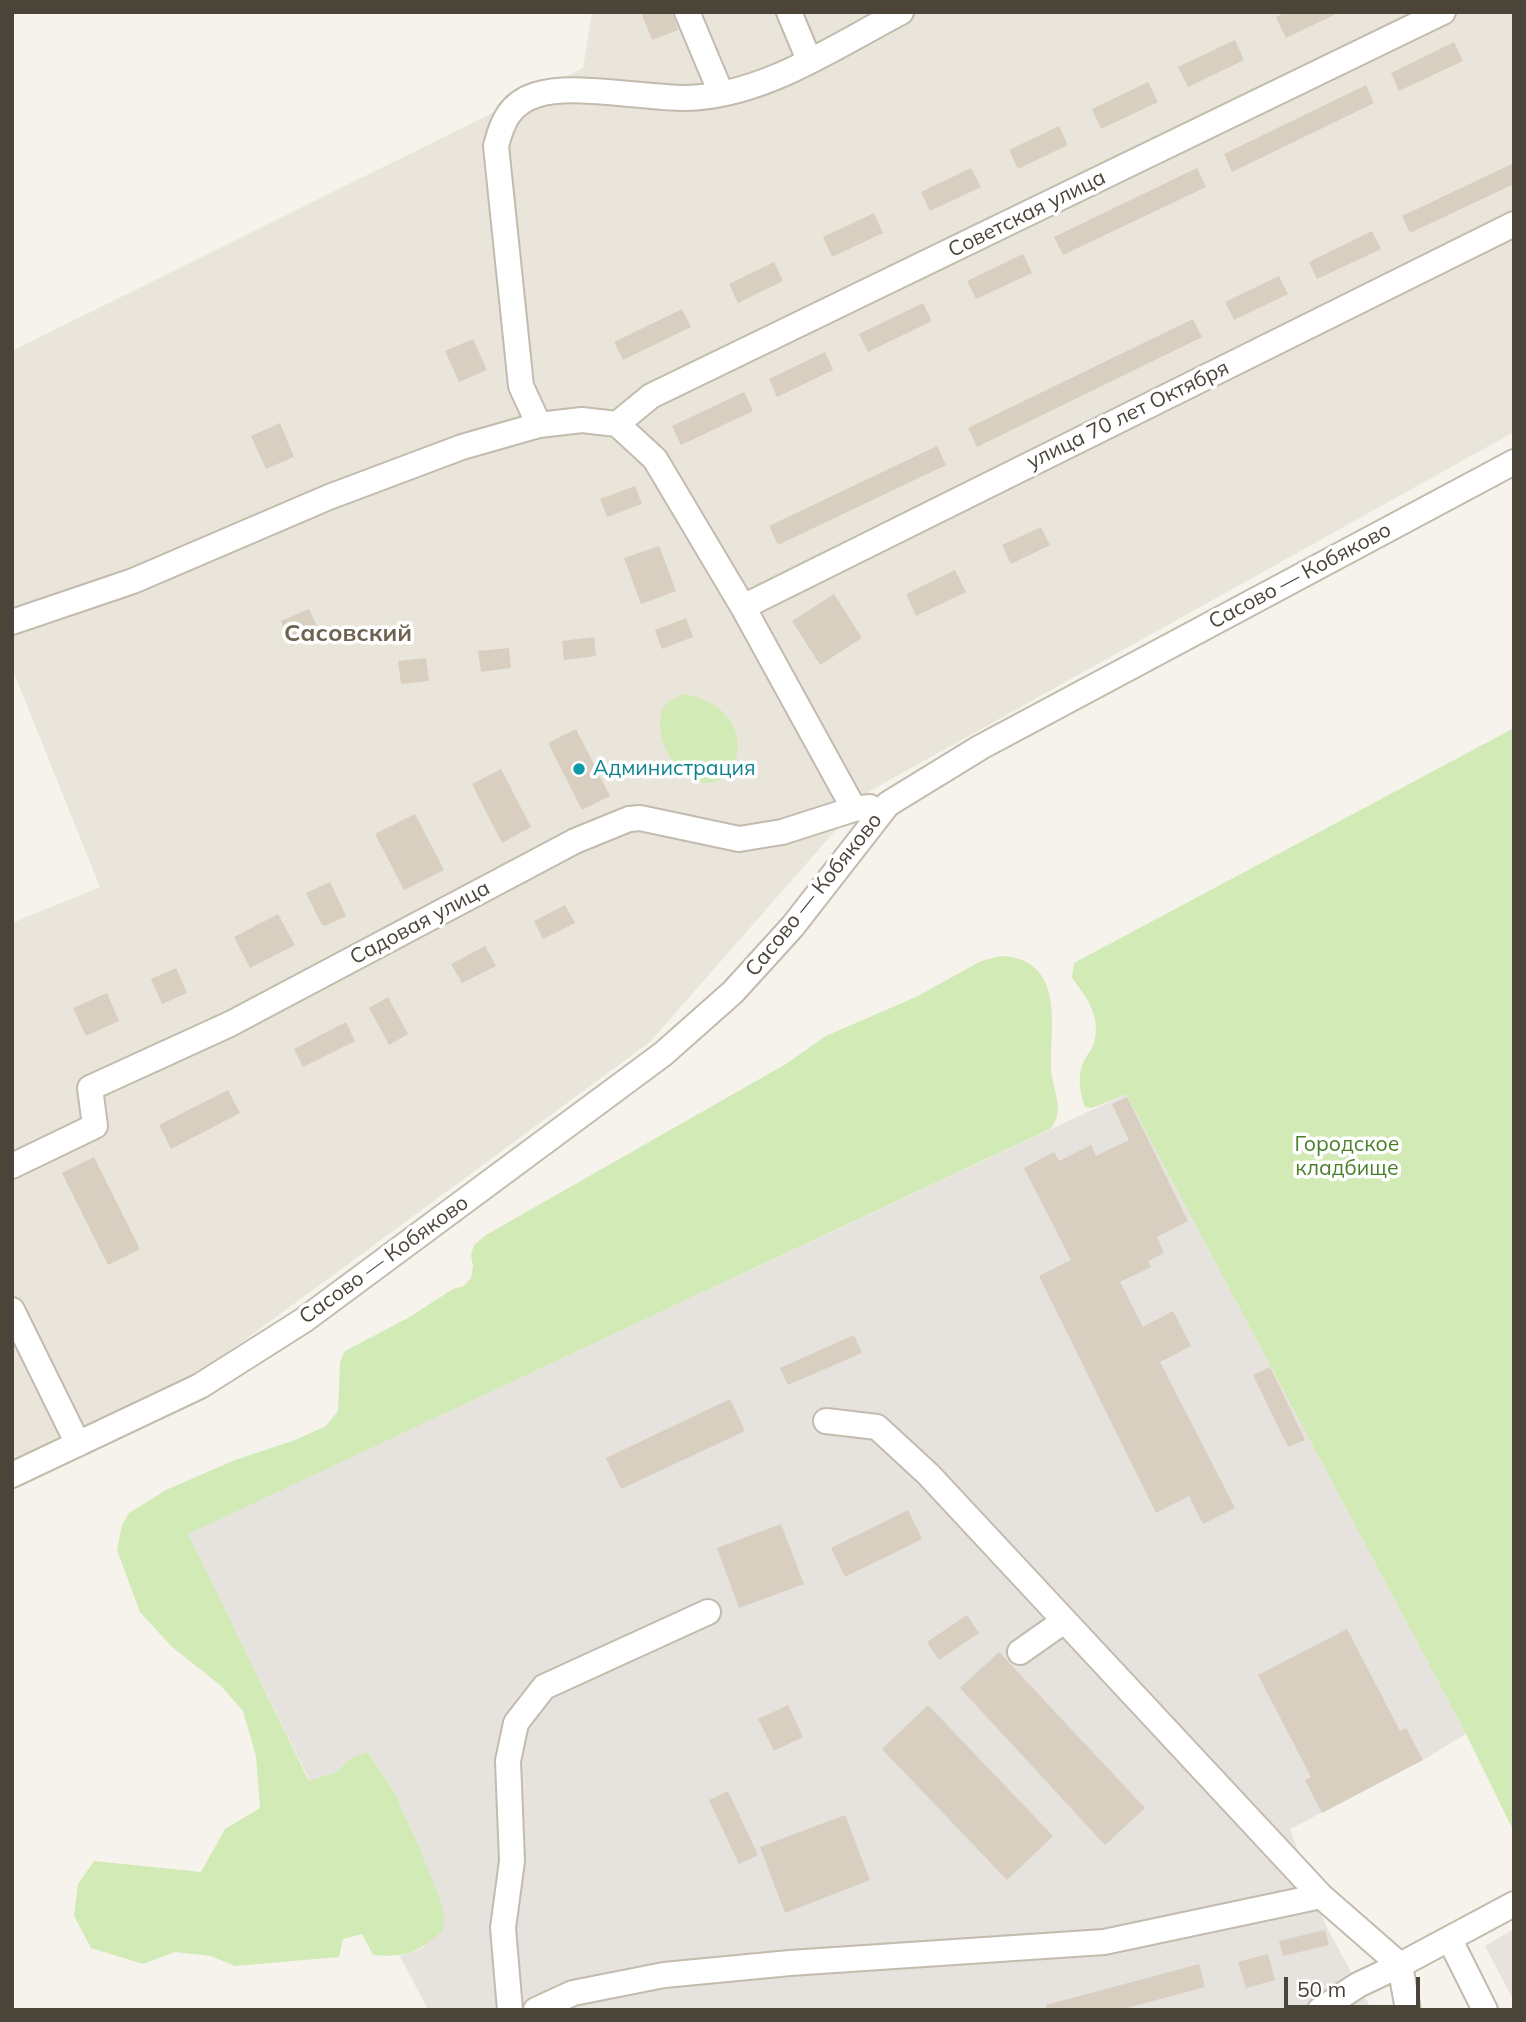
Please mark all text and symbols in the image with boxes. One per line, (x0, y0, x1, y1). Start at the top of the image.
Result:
street label: Советская улица (944, 165, 1110, 263)
street label: улица 70 лет Октября (1023, 355, 1233, 475)
street label: Сасово — Кобяково (1205, 517, 1395, 635)
district label: Сасовский (284, 620, 412, 648)
place label: Администрация (593, 756, 756, 782)
marker: Администрация (571, 761, 587, 777)
street label: Сасово — Кобяково (740, 808, 888, 982)
street label: Садовая улица (346, 876, 494, 970)
park label: Городское кладбище (1295, 1132, 1399, 1182)
street label: Сасово — Кобяково (295, 1190, 473, 1330)
scale bar (1288, 1962, 1424, 2006)
text: 50 m (1297, 1976, 1346, 2002)

